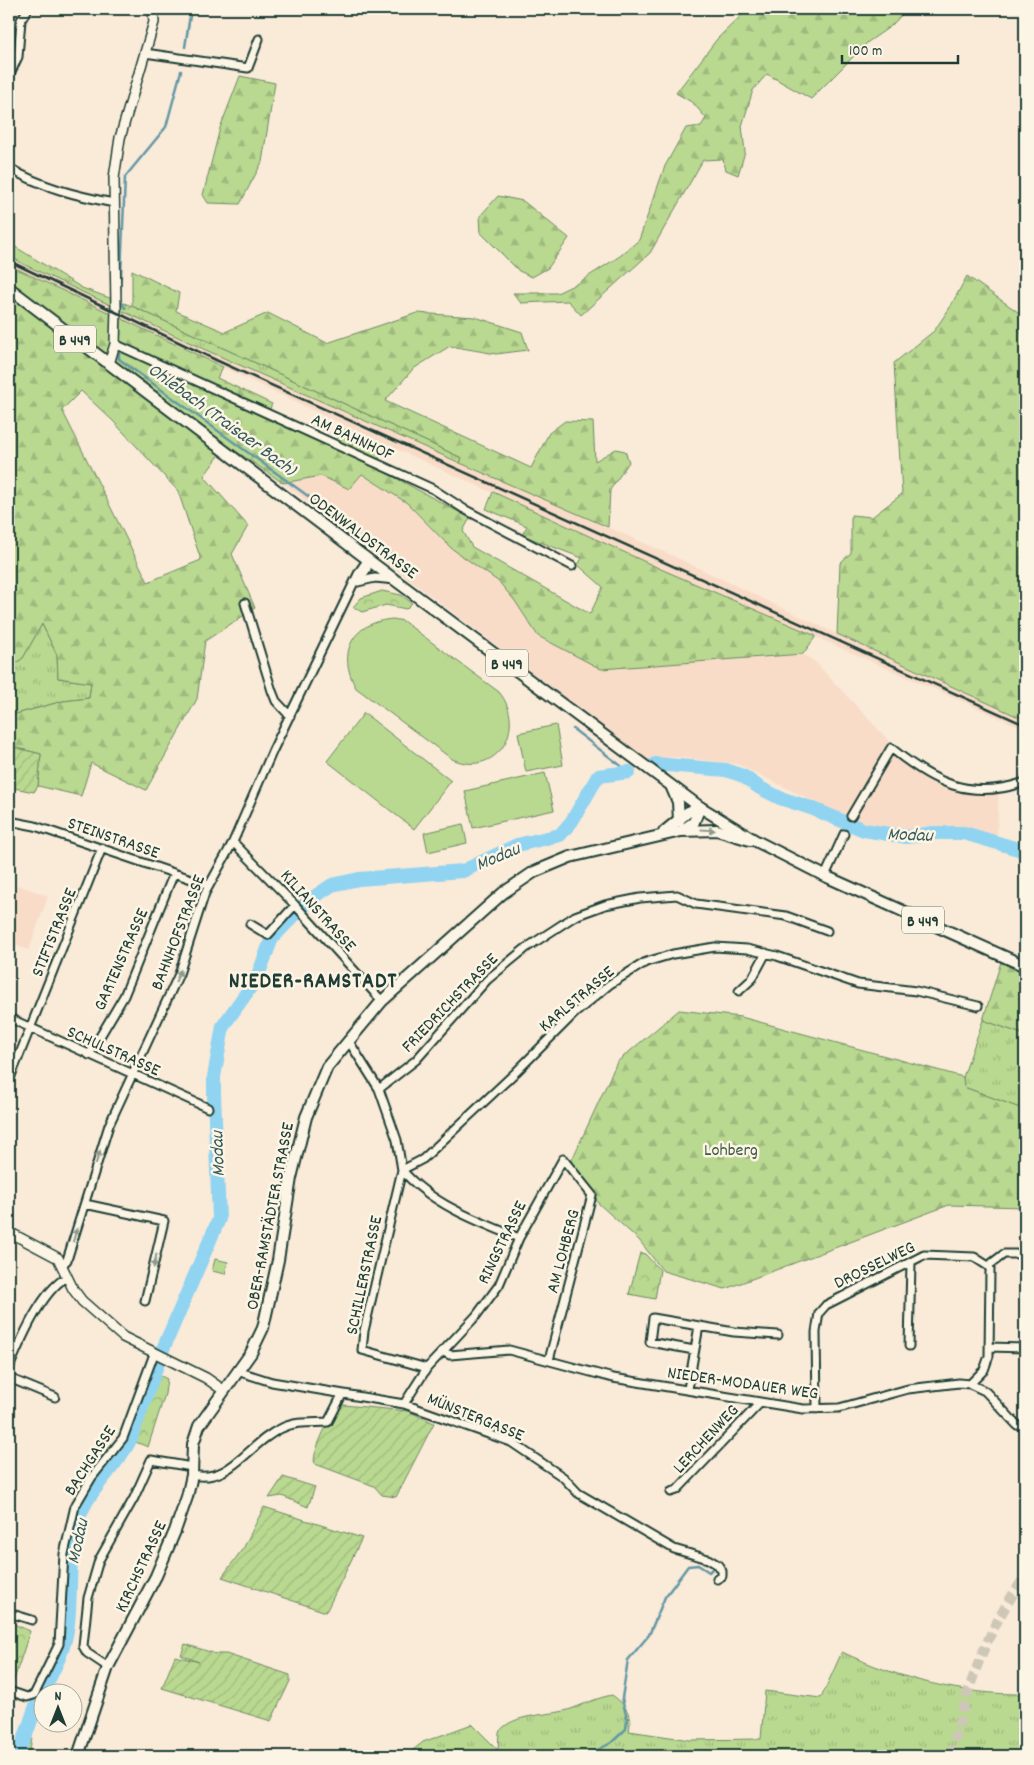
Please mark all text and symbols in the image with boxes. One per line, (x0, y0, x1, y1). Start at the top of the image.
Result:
scale bar (842, 32, 958, 64)
text: 100 m (849, 41, 882, 63)
road number: B 449 (54, 326, 96, 352)
water label: Ohlebach (Traisaer Bach) (141, 358, 302, 485)
street label: AM BAHNHOF (307, 408, 397, 468)
street label: ODENWALDSTRASSE (303, 488, 422, 586)
road number: B 449 (486, 650, 528, 676)
street label: STEINSTRASSE (64, 812, 162, 867)
water label: Modau (887, 822, 935, 851)
one-way arrow (700, 826, 716, 834)
water label: Modau (472, 836, 526, 880)
street label: KILIANSTRASSE (273, 865, 361, 958)
street label: BAHNHOFSTRASSE (146, 872, 213, 994)
street label: STIFTSTRASSE (26, 885, 84, 981)
street label: GARTENSTRASSE (89, 905, 156, 1015)
road number: B 449 (902, 906, 944, 934)
street label: FRIEDRICHSTRASSE (397, 948, 505, 1059)
street label: KARLSTRASSE (534, 961, 621, 1039)
district label: NIEDER-RAMSTADT (229, 967, 397, 998)
one-way arrow (174, 969, 182, 983)
street label: SCHULSTRASSE (62, 1021, 164, 1084)
street label: OBER-RAMSTÄDTER STRASSE (241, 1120, 302, 1313)
water label: Modau (205, 1129, 234, 1177)
park label: Lohberg (704, 1139, 758, 1164)
one-way arrow (95, 1149, 102, 1164)
street label: RINGSTRASSE (472, 1197, 534, 1289)
street label: AM LOHBERG (541, 1207, 588, 1296)
street label: SCHILLERSTRASSE (341, 1214, 390, 1337)
one-way arrow (72, 1228, 80, 1243)
street label: DROSSELWEG (830, 1236, 920, 1297)
one-way arrow (151, 1254, 159, 1269)
street label: NIEDER-MODAUER WEG (665, 1361, 820, 1407)
street label: MÜNSTERGASSE (423, 1388, 527, 1449)
street label: LERCHENWEG (668, 1399, 746, 1480)
street label: BACHGASSE (59, 1421, 123, 1501)
water label: Modau (61, 1515, 98, 1567)
street label: KIRCHSTRASSE (110, 1517, 174, 1617)
north arrow (32, 1682, 82, 1732)
text: N (55, 1687, 62, 1707)

